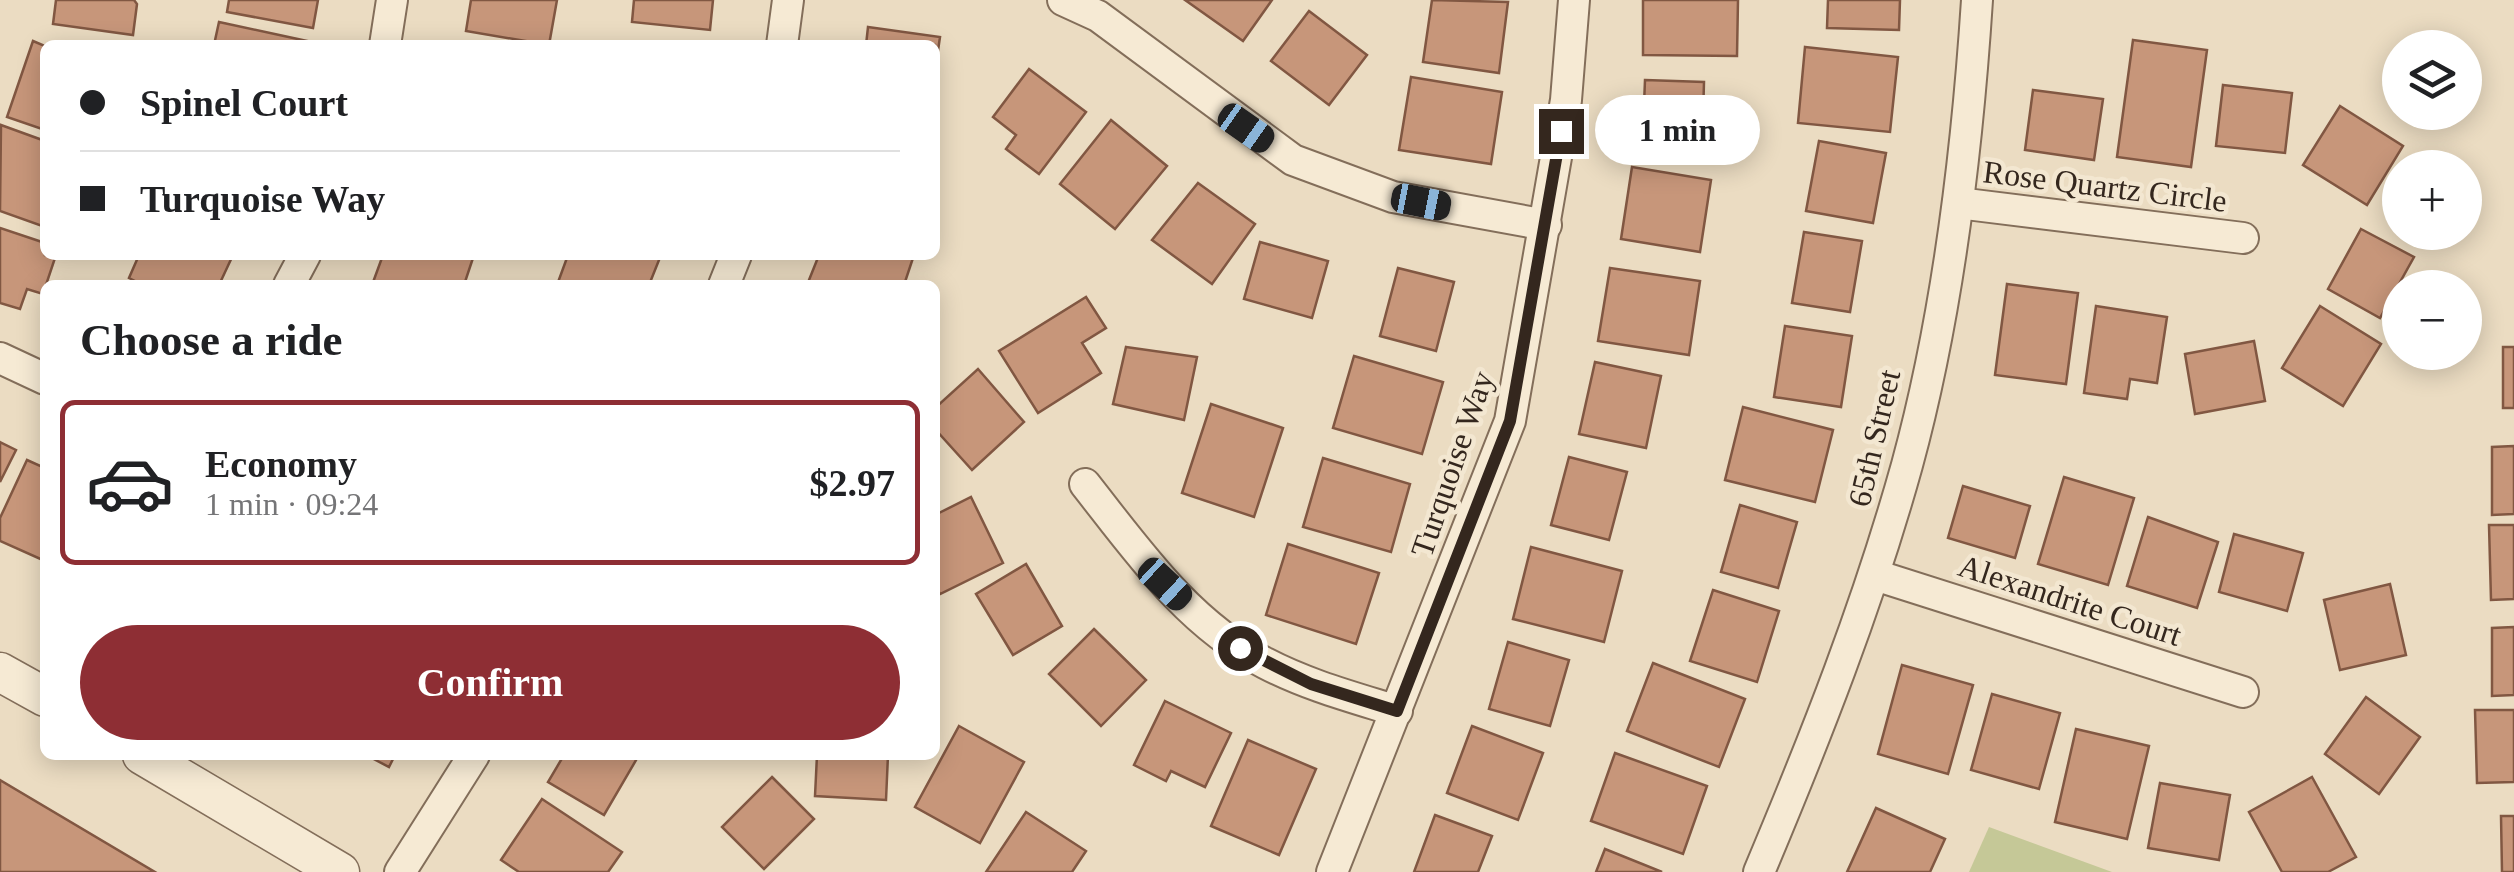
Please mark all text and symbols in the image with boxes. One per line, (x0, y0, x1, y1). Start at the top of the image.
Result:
map controls (2382, 30, 2482, 370)
button: layers (2382, 30, 2482, 130)
text: Spinel Court (140, 82, 348, 124)
callout: 1 min (1596, 96, 1761, 166)
car (1213, 99, 1279, 157)
route end (1539, 109, 1584, 154)
text: 1 min (1639, 112, 1716, 148)
button: + (2382, 150, 2482, 250)
street label: Rose Quartz Circle (1981, 153, 2229, 219)
text: Turquoise Way (140, 178, 385, 220)
car (1389, 182, 1453, 222)
button: − (2382, 270, 2482, 370)
text: Choose a ride (80, 315, 343, 365)
street label: Turquoise Way (1403, 366, 1501, 562)
street label: 65th Street (1841, 366, 1907, 510)
icon: car (85, 438, 175, 528)
text: Economy (205, 443, 357, 485)
text: $2.97 (810, 462, 895, 504)
text: 1 min · 09:24 (205, 486, 378, 522)
street label: Alexandrite Court (1954, 547, 2186, 653)
car (1133, 553, 1197, 615)
button: Confirm (80, 625, 900, 740)
route start (1218, 626, 1263, 671)

